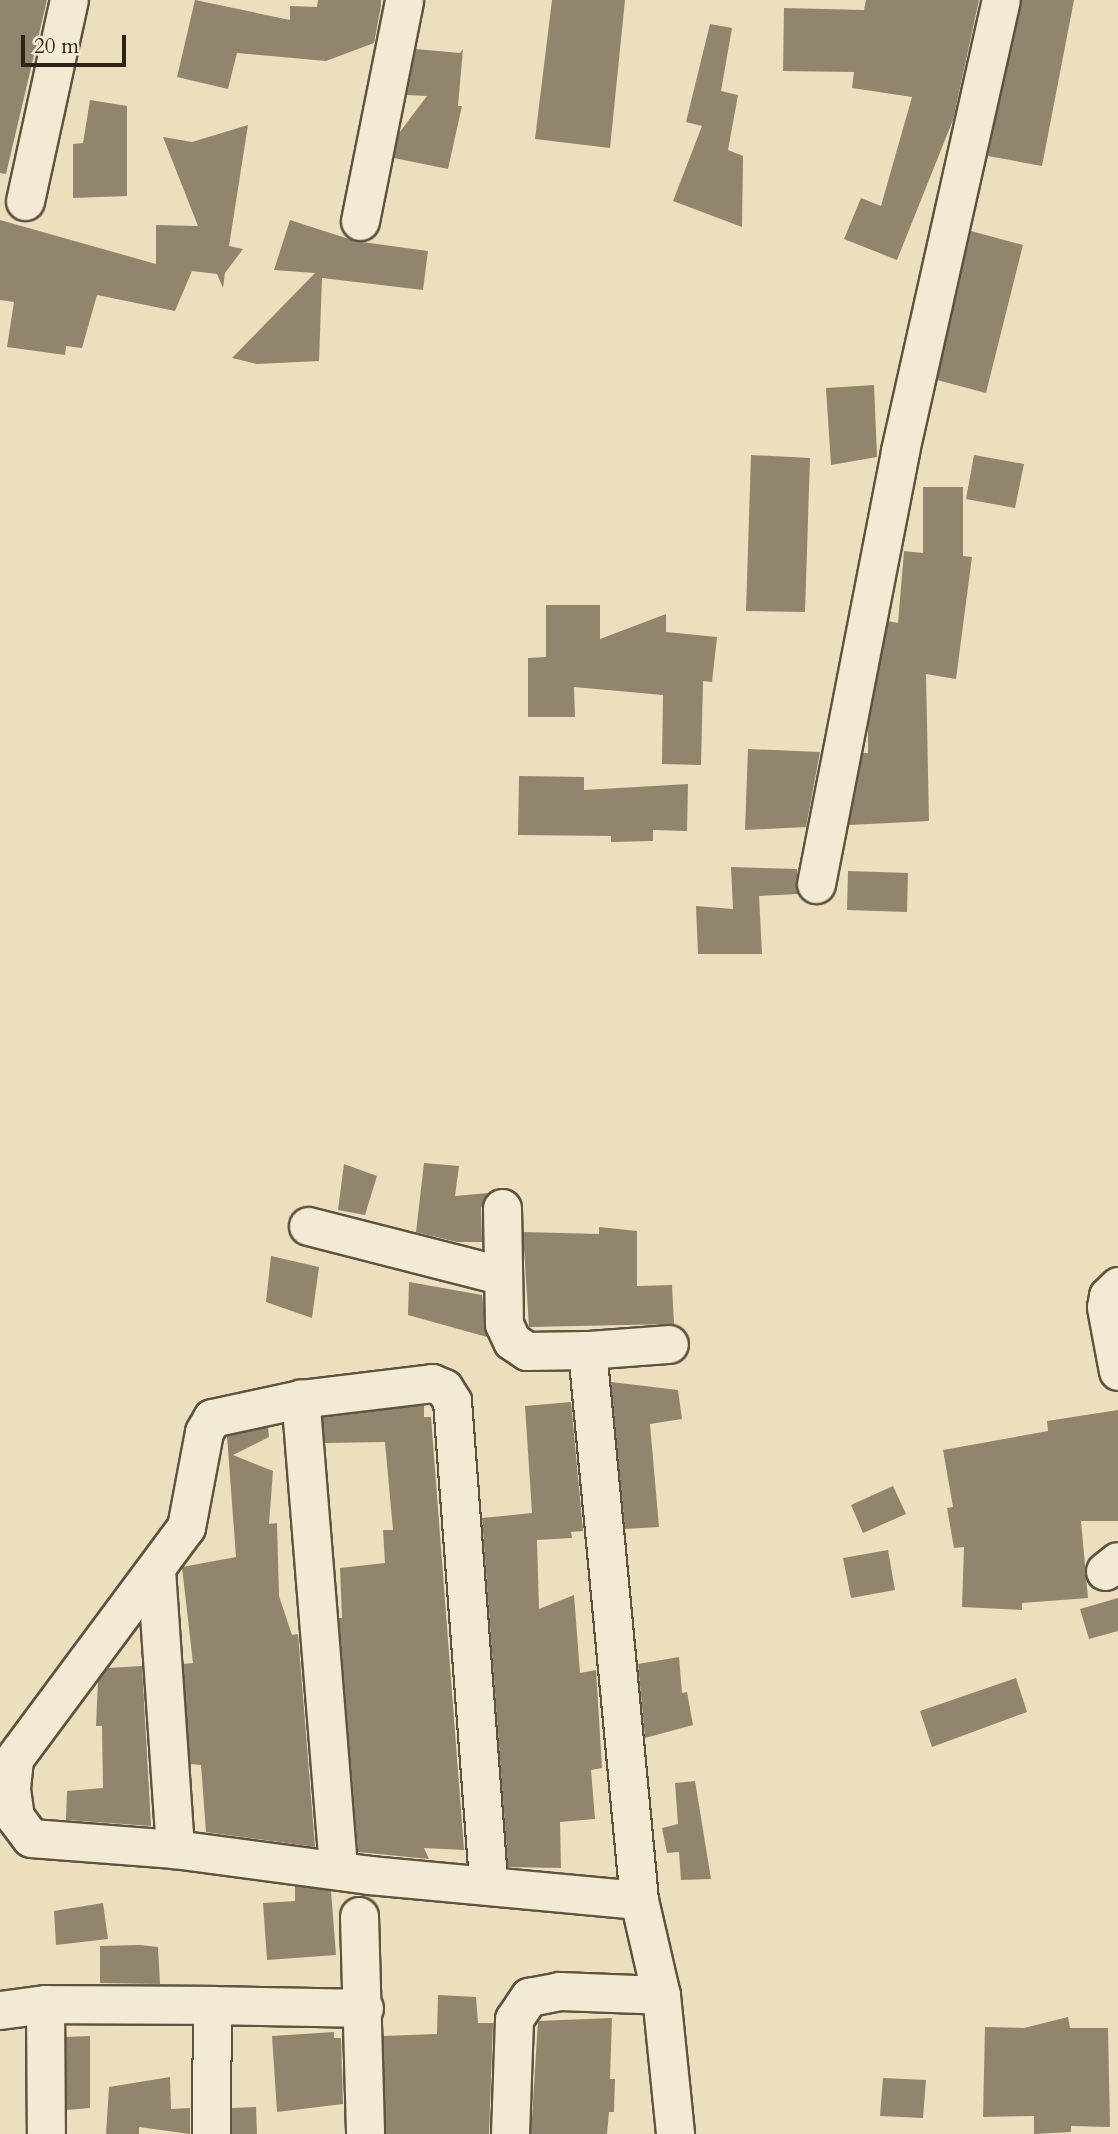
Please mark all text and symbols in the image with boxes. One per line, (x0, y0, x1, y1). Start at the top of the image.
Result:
scale bar (24, 21, 130, 65)
text: 20 m (34, 32, 79, 61)

